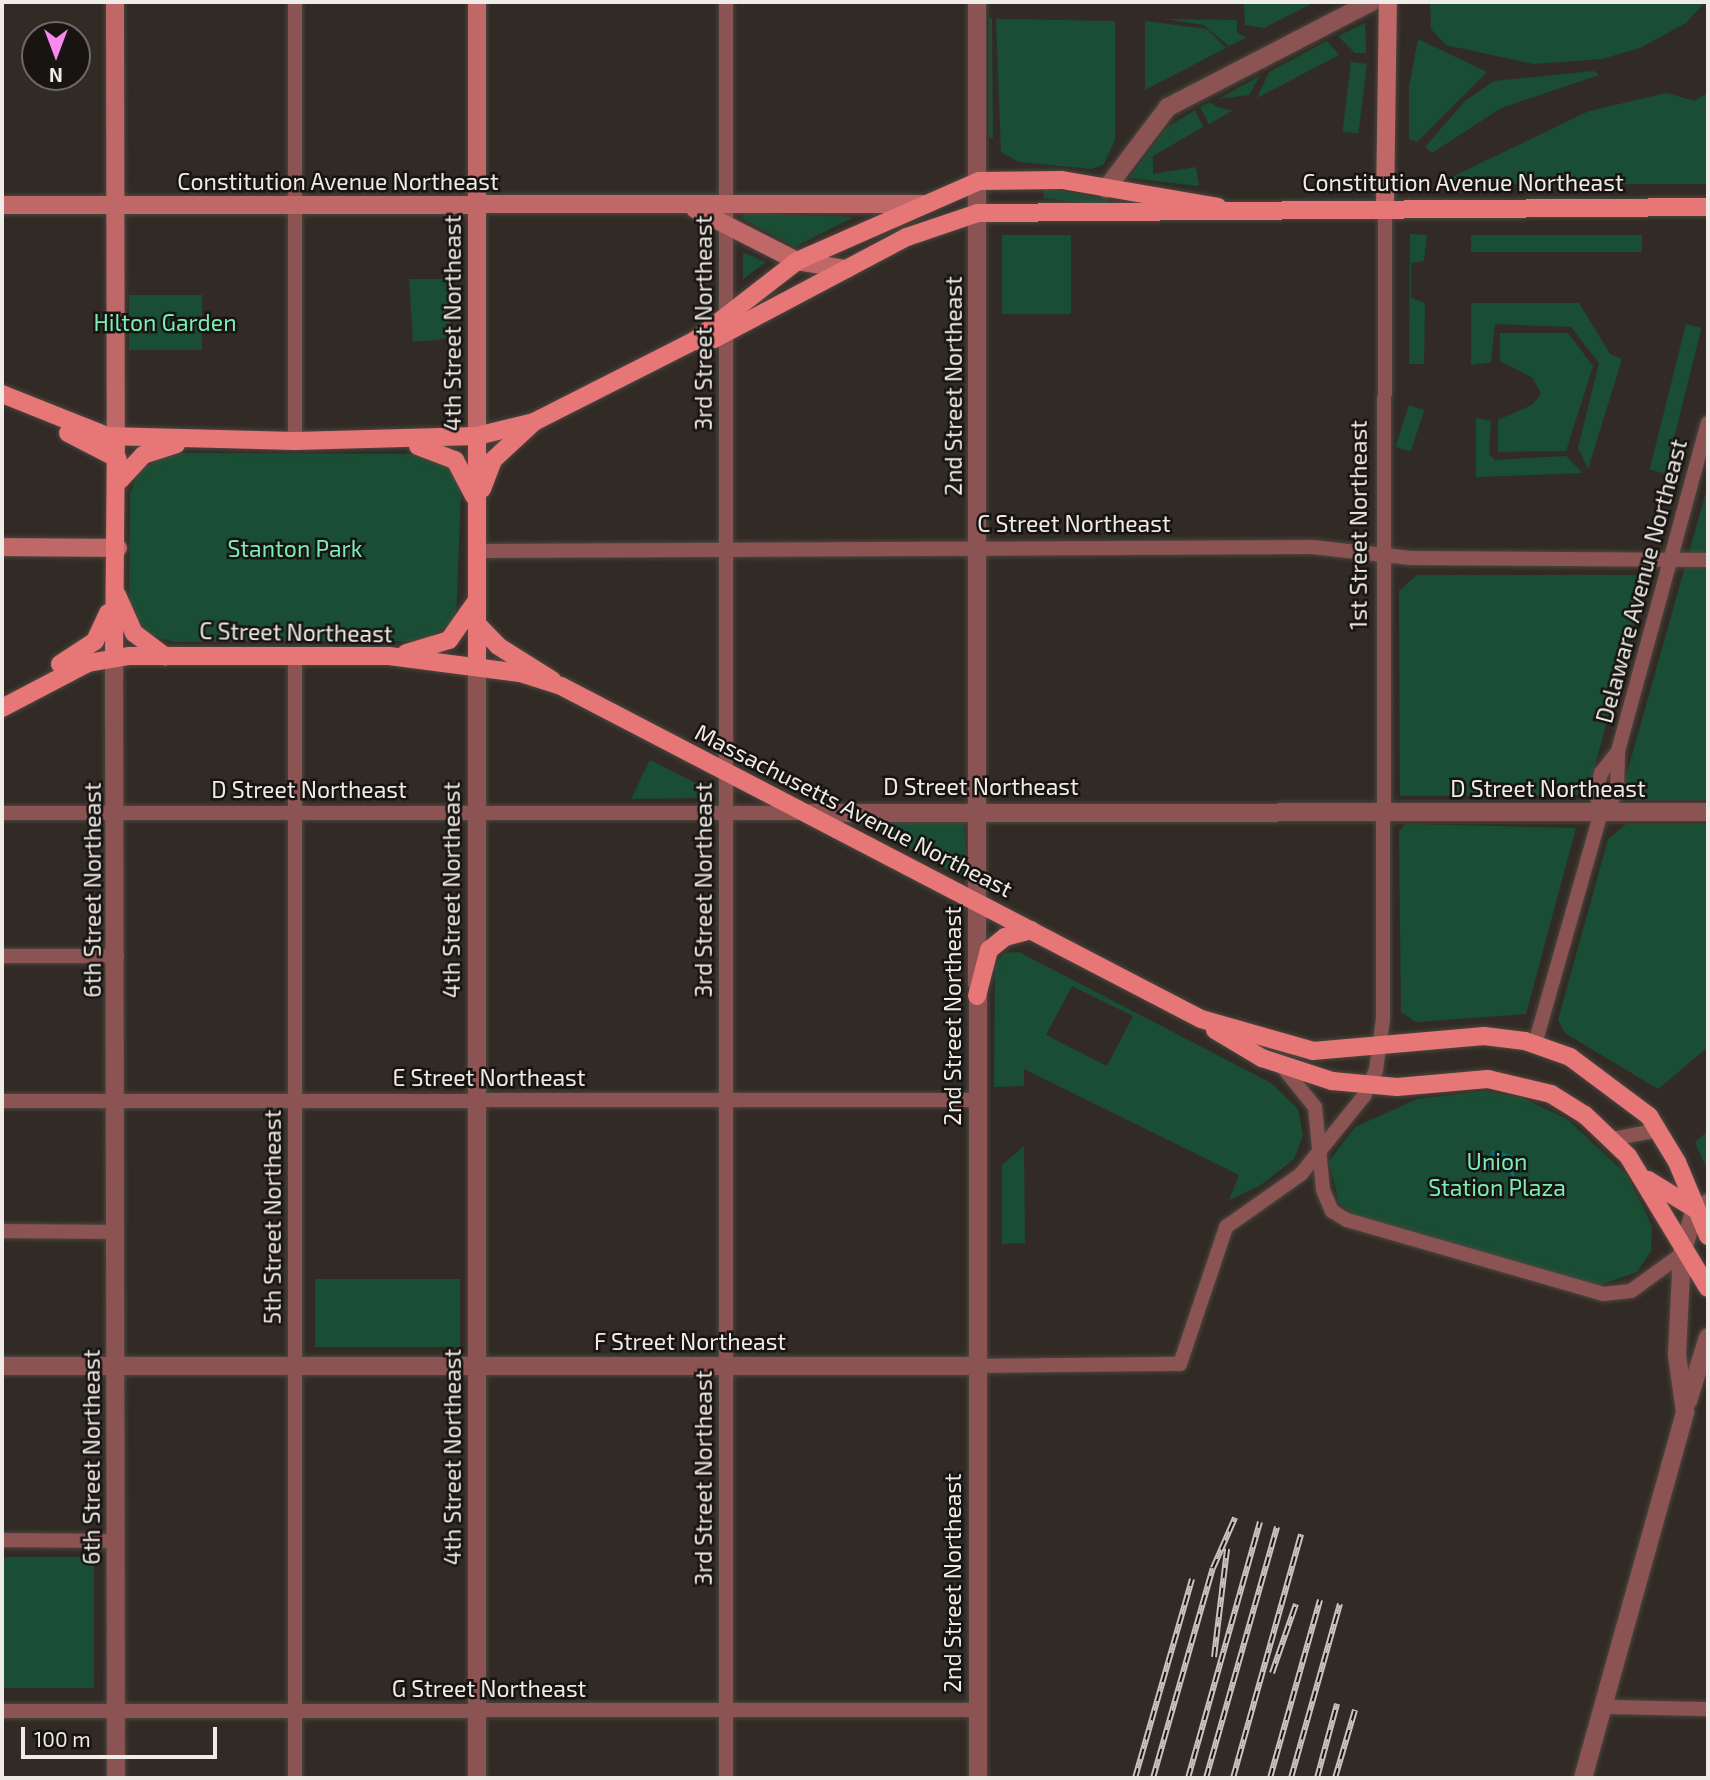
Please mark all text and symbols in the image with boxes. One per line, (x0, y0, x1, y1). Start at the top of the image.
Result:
north arrow (21, 21, 91, 91)
text: N (49, 64, 63, 87)
street label: Constitution Avenue Northeast (177, 167, 499, 195)
street label: Constitution Avenue Northeast (1302, 168, 1624, 196)
street label: 4th Street Northeast (438, 215, 466, 431)
street label: 3rd Street Northeast (689, 215, 717, 431)
street label: 2nd Street Northeast (939, 276, 967, 496)
park label: Hilton Garden (93, 308, 237, 336)
street label: 1st Street Northeast (1344, 420, 1372, 630)
street label: Delaware Avenue Northeast (1590, 436, 1692, 726)
street label: C Street Northeast (977, 509, 1171, 537)
park label: Stanton Park (228, 534, 362, 562)
street label: C Street Northeast (199, 617, 393, 647)
street label: Massachusetts Avenue Northeast (690, 718, 1018, 902)
street label: D Street Northeast (883, 772, 1079, 800)
street label: D Street Northeast (1450, 774, 1646, 802)
street label: D Street Northeast (211, 775, 407, 803)
street label: 6th Street Northeast (78, 782, 106, 998)
street label: 4th Street Northeast (437, 782, 465, 998)
street label: 3rd Street Northeast (689, 782, 717, 998)
street label: 2nd Street Northeast (938, 906, 966, 1126)
street label: E Street Northeast (392, 1063, 586, 1091)
street label: 5th Street Northeast (258, 1110, 286, 1324)
park label: Union Station Plaza (1428, 1147, 1566, 1201)
street label: F Street Northeast (594, 1327, 786, 1355)
street label: 6th Street Northeast (77, 1349, 105, 1565)
street label: 4th Street Northeast (438, 1349, 466, 1565)
street label: 3rd Street Northeast (689, 1370, 717, 1586)
street label: 2nd Street Northeast (938, 1473, 966, 1693)
street label: G Street Northeast (392, 1674, 586, 1702)
scale bar (24, 1714, 220, 1758)
text: 100 m (34, 1726, 91, 1751)

